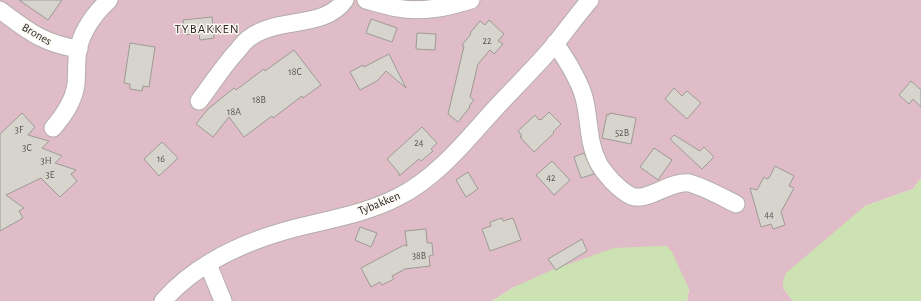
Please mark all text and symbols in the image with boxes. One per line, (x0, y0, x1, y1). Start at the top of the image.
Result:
street label: Brones (20, 21, 54, 47)
district label: TYBAKKEN (174, 23, 240, 36)
house number: 22 (482, 36, 492, 46)
house number: 18C (288, 67, 302, 77)
house number: 18B (252, 95, 266, 105)
house number: 18A (227, 107, 241, 117)
house number: 3F (15, 125, 24, 135)
house number: 52B (615, 128, 629, 138)
house number: 24 (414, 138, 424, 148)
house number: 3C (22, 143, 32, 153)
house number: 16 (157, 154, 165, 164)
house number: 3H (41, 156, 51, 166)
house number: 3E (46, 170, 55, 180)
house number: 42 (546, 173, 556, 183)
street label: Tybakken (356, 189, 402, 218)
house number: 44 (764, 210, 774, 220)
house number: 38B (412, 251, 426, 261)

